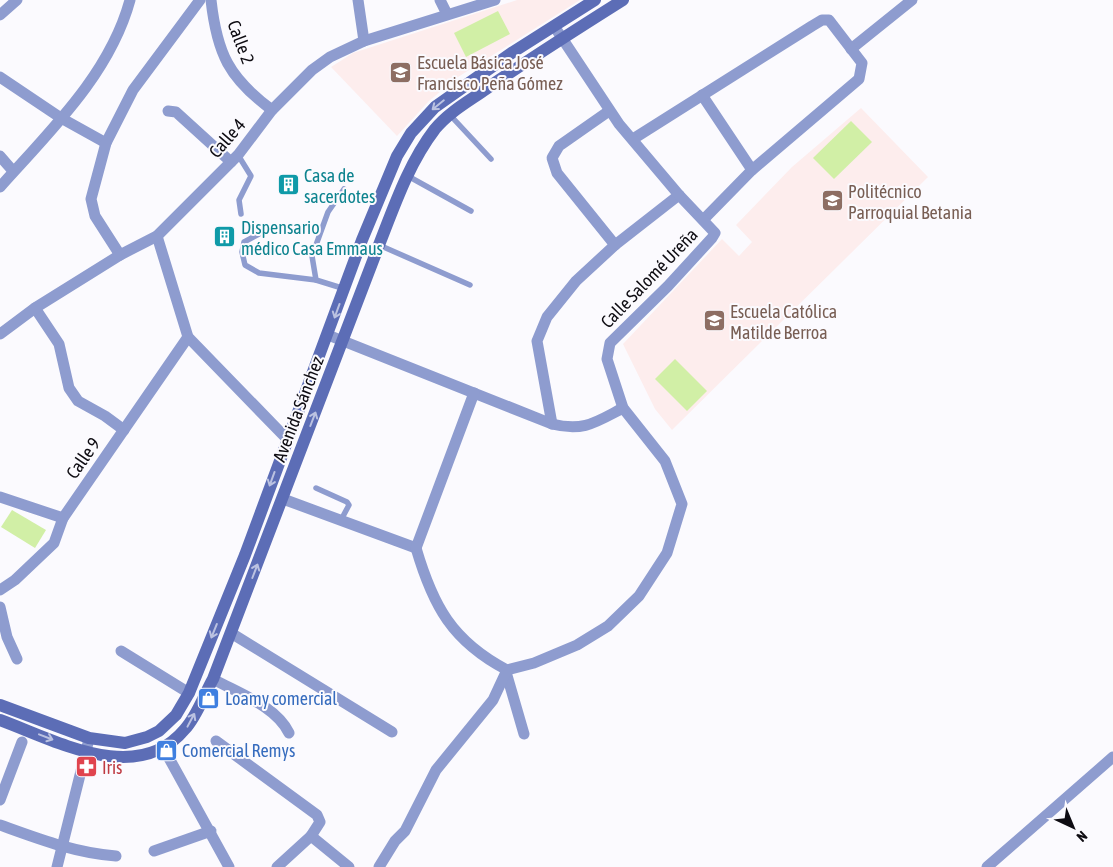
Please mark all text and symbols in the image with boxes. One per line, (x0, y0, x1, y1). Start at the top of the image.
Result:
street label: Calle 2 (223, 17, 259, 67)
place label: Escuela Básica José Francisco Peña Gómez (417, 52, 563, 94)
school or university icon: Escuela Básica José Francisco Peña Gómez (389, 60, 413, 84)
one-way arrow (432, 99, 445, 110)
street label: Calle 4 (204, 114, 250, 162)
place label: Casa de sacerdotes (304, 165, 375, 207)
building icon: Casa de sacerdotes (276, 173, 300, 197)
place label: Politécnico Parroquial Betania (848, 181, 972, 223)
school or university icon: Politécnico Parroquial Betania (820, 189, 844, 213)
place label: Dispensario médico Casa Emmaus (241, 217, 383, 259)
street label: Calle Salomé Ureña (596, 224, 702, 332)
building icon: Dispensario médico Casa Emmaus (213, 225, 237, 249)
place label: Escuela Católica Matilde Berroa (730, 301, 837, 343)
one-way arrow (332, 303, 341, 318)
school or university icon: Escuela Católica Matilde Berroa (702, 309, 726, 333)
street label: Avenida Sánchez (268, 353, 328, 465)
one-way arrow (309, 412, 318, 427)
street label: Calle 9 (62, 434, 104, 482)
one-way arrow (267, 471, 276, 486)
one-way arrow (251, 564, 260, 579)
one-way arrow (209, 622, 218, 638)
shop icon: Loamy comercial (197, 686, 221, 710)
place label: Loamy comercial (225, 688, 337, 709)
one-way arrow (187, 713, 196, 728)
one-way arrow (37, 733, 53, 742)
shop icon: Comercial Remys (154, 738, 178, 762)
place label: Comercial Remys (182, 740, 295, 761)
pharmacy icon: Iris (74, 755, 98, 779)
place label: Iris (102, 757, 122, 778)
north arrow (1048, 802, 1098, 852)
text: N (1074, 828, 1091, 845)

